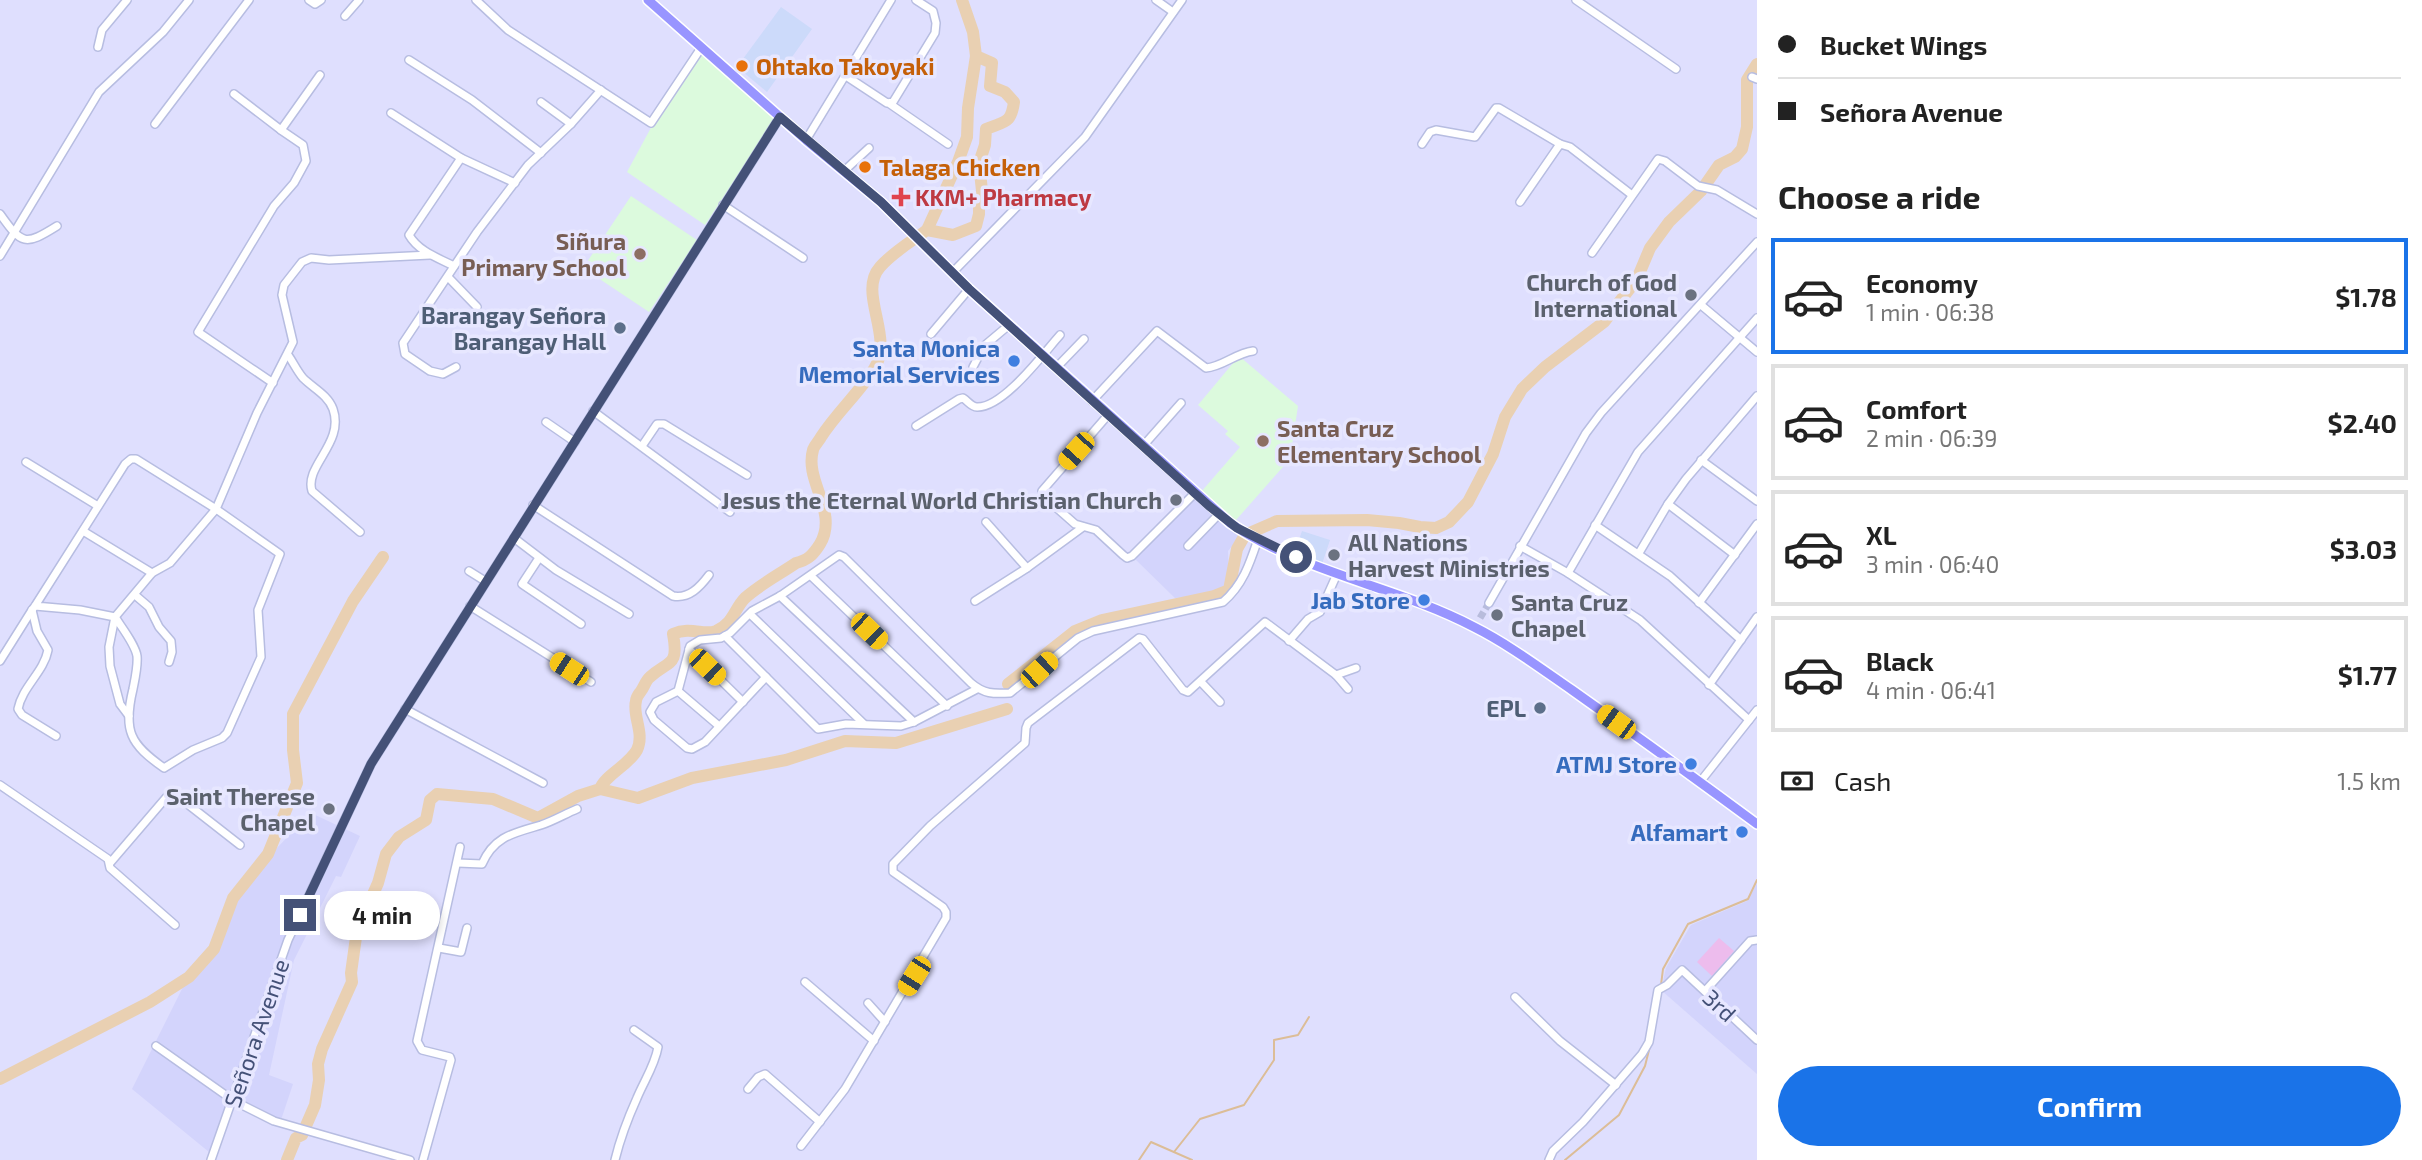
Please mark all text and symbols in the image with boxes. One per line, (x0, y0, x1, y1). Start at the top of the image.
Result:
text: Bucket Wings (1820, 29, 1987, 60)
place label: Ohtako Takoyaki (756, 52, 935, 80)
marker: Ohtako Takoyaki (734, 58, 750, 74)
text: Señora Avenue (1820, 96, 2003, 127)
place label: Talaga Chicken (879, 153, 1041, 181)
marker: Talaga Chicken (857, 159, 873, 175)
text: Choose a ride (1778, 177, 1981, 215)
place label: KKM+ Pharmacy (915, 183, 1092, 211)
marker: KKM+ Pharmacy (893, 189, 909, 205)
place label: Siñura Primary School (461, 227, 626, 281)
marker: Siñura Primary School (632, 246, 648, 262)
icon: car (1782, 265, 1845, 328)
text: Economy (1866, 267, 1978, 298)
place label: Church of God International (1526, 268, 1677, 322)
text: $1.78 (2335, 281, 2397, 312)
marker: Church of God International (1683, 287, 1699, 303)
text: 1 min · 06:38 (1866, 298, 1994, 326)
place label: Barangay Señora Barangay Hall (421, 301, 606, 355)
marker: Barangay Señora Barangay Hall (612, 320, 628, 336)
place label: Santa Monica Memorial Services (798, 334, 1000, 388)
marker: Santa Monica Memorial Services (1006, 353, 1022, 369)
icon: car (1782, 391, 1845, 454)
text: Comfort (1866, 393, 1967, 424)
text: $2.40 (2328, 407, 2397, 438)
place label: Santa Cruz Elementary School (1277, 414, 1482, 468)
text: 2 min · 06:39 (1866, 424, 1997, 452)
car (1055, 428, 1098, 474)
marker: Santa Cruz Elementary School (1255, 433, 1271, 449)
place label: Jesus the Eternal World Christian Church (721, 486, 1162, 514)
marker: Jesus the Eternal World Christian Church (1168, 492, 1184, 508)
icon: car (1782, 517, 1845, 580)
text: XL (1866, 519, 1897, 550)
place label: All Nations Harvest Ministries (1348, 528, 1550, 582)
text: $3.03 (2330, 533, 2397, 564)
route start (1280, 541, 1312, 573)
marker: All Nations Harvest Ministries (1326, 547, 1342, 563)
text: 3 min · 06:40 (1866, 550, 1999, 578)
place label: Jab Store (1311, 586, 1410, 614)
place label: Santa Cruz Chapel (1511, 588, 1628, 642)
marker: Jab Store (1416, 592, 1432, 608)
marker: Santa Cruz Chapel (1489, 607, 1505, 623)
car (847, 609, 892, 653)
icon: car (1782, 643, 1845, 706)
car (685, 645, 730, 689)
text: Black (1866, 645, 1934, 676)
car (1017, 648, 1062, 692)
car (546, 649, 593, 689)
text: $1.77 (2338, 659, 2397, 690)
text: 4 min · 06:41 (1866, 676, 1996, 704)
place label: EPL (1486, 694, 1526, 722)
marker: EPL (1532, 700, 1548, 716)
car (1593, 701, 1640, 743)
place label: ATMJ Store (1556, 750, 1677, 778)
marker: ATMJ Store (1683, 756, 1699, 772)
icon: cash (1778, 762, 1816, 800)
text: Cash (1834, 765, 1891, 796)
text: 1.5 km (2337, 767, 2401, 795)
place label: Saint Therese Chapel (166, 782, 315, 836)
marker: Saint Therese Chapel (321, 801, 337, 817)
place label: Alfamart (1631, 818, 1728, 846)
marker: Alfamart (1734, 824, 1750, 840)
callout: 4 min (324, 890, 440, 940)
route end (284, 899, 316, 931)
text: 4 min (352, 901, 412, 929)
car (894, 953, 935, 999)
street label: Señora Avenue (218, 955, 294, 1111)
street label: 3rd (1698, 983, 1742, 1027)
button: Confirm (1778, 1066, 2401, 1146)

